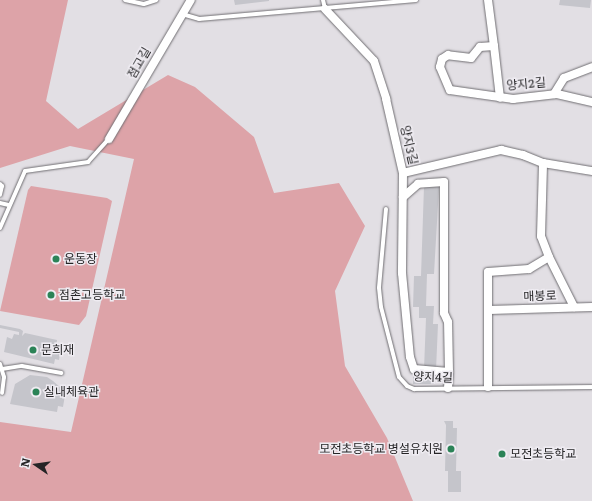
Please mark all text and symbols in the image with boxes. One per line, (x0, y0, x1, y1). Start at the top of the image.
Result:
street label: 점고길 (124, 45, 154, 81)
street label: 양지2길 (506, 75, 546, 93)
street label: 양지3길 (398, 124, 420, 166)
place label: 운동장 (64, 252, 97, 266)
marker: 운동장 (51, 254, 61, 264)
place label: 점촌고등학교 (59, 288, 125, 302)
street label: 매봉로 (523, 288, 557, 304)
marker: 점촌고등학교 (46, 290, 56, 300)
place label: 문희재 (41, 343, 74, 357)
marker: 문희재 (28, 345, 38, 355)
street label: 양지4길 (413, 369, 453, 385)
place label: 실내체육관 (44, 385, 99, 399)
marker: 실내체육관 (31, 387, 41, 397)
place label: 모전초등학교 병설유치원 (319, 442, 443, 456)
marker: 모전초등학교 병설유치원 (446, 444, 456, 454)
north arrow (16, 445, 56, 485)
place label: 모전초등학교 (510, 447, 576, 461)
marker: 모전초등학교 (497, 449, 507, 459)
text: N (15, 456, 33, 469)

